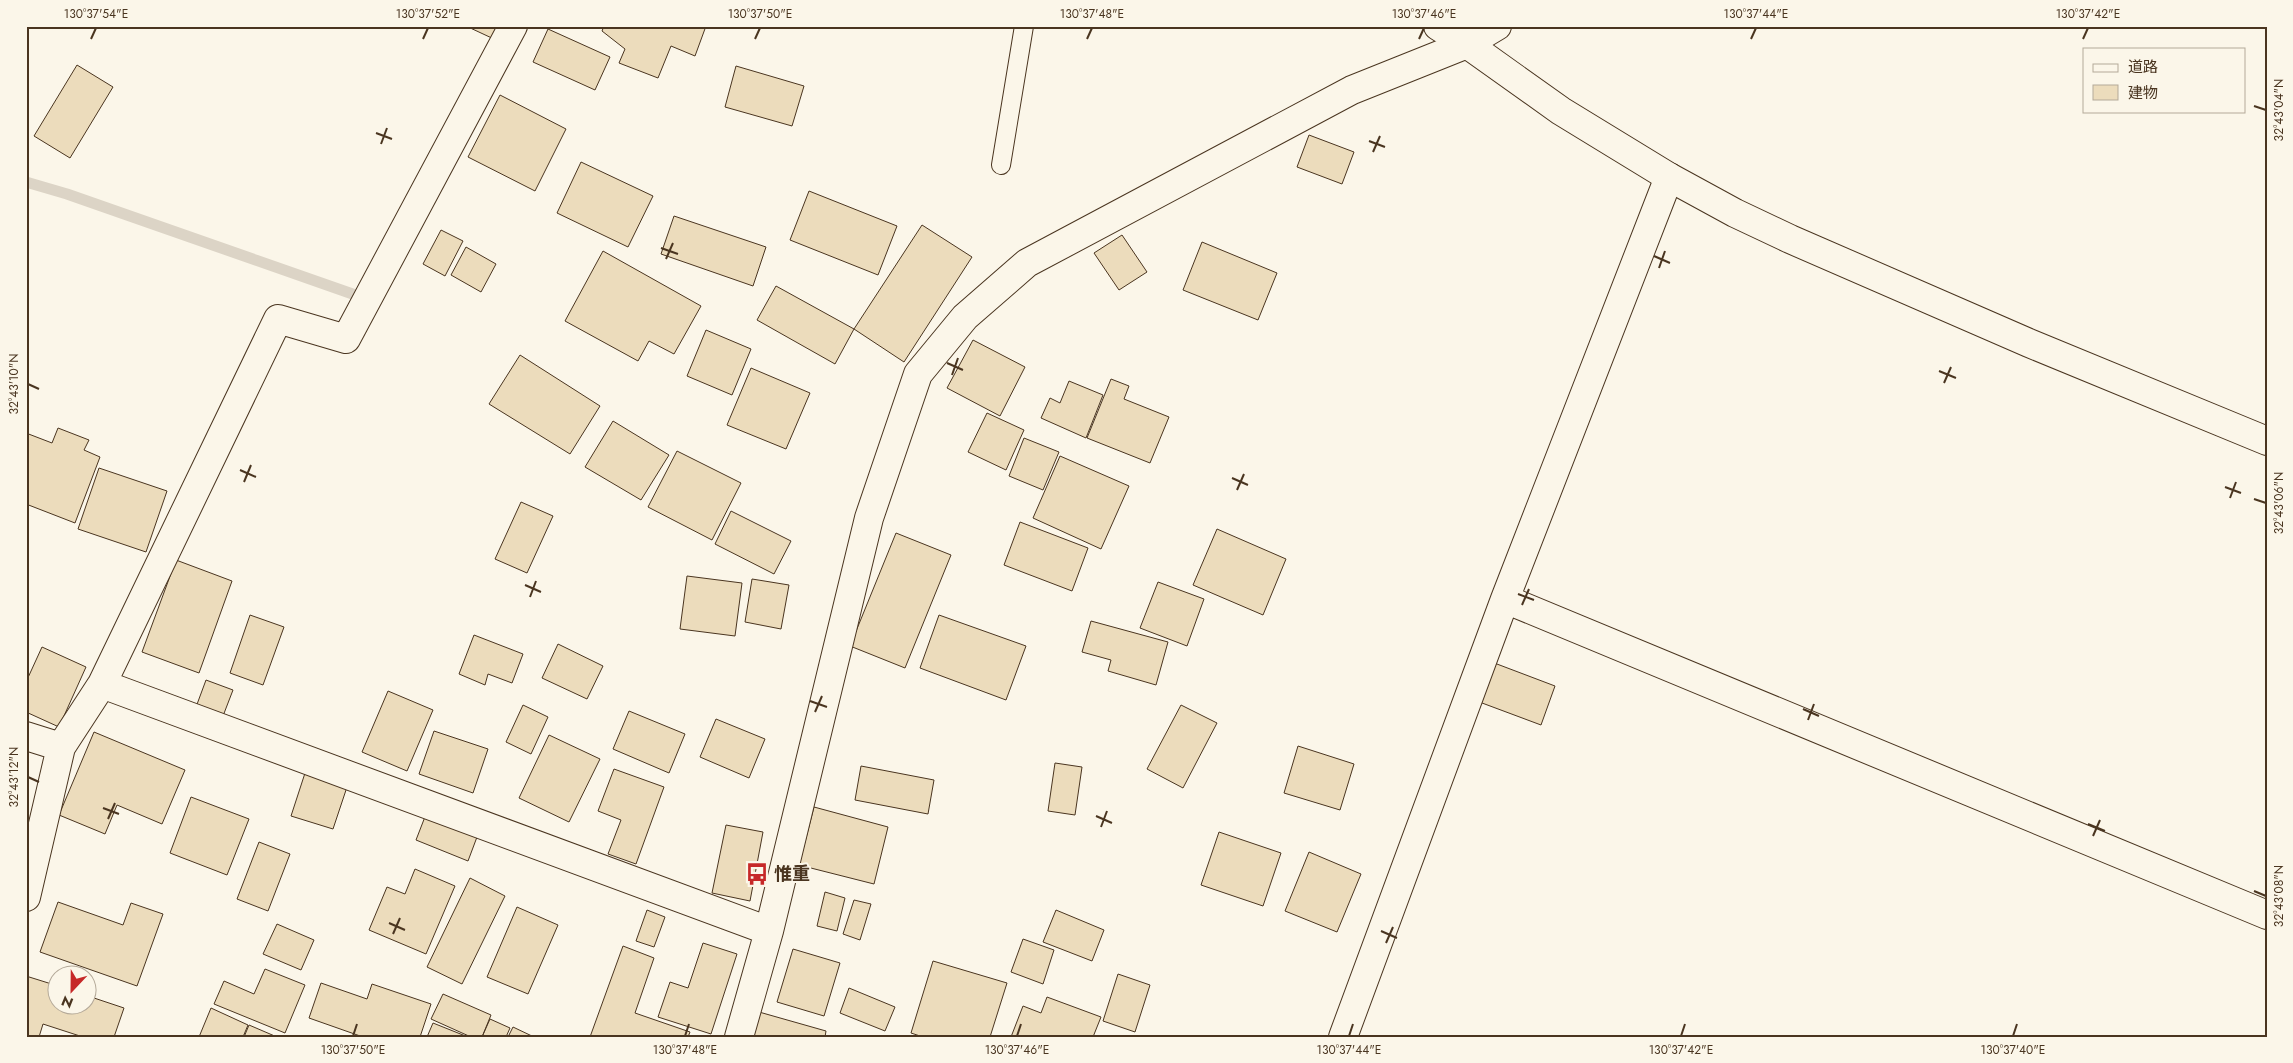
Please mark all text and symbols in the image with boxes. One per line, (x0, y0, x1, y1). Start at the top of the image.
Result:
text: 130°37'54"E (64, 5, 128, 23)
text: 130°37'52"E (396, 5, 460, 23)
text: 130°37'50"E (728, 5, 792, 23)
text: 130°37'48"E (1060, 5, 1124, 23)
text: 130°37'46"E (1392, 5, 1456, 23)
text: 130°37'44"E (1724, 5, 1788, 23)
text: 130°37'42"E (2056, 5, 2120, 23)
legend (2083, 48, 2246, 112)
text: 道路 (2128, 56, 2158, 78)
text: 32°43'04"N (2270, 79, 2288, 141)
text: 建物 (2128, 82, 2158, 104)
text: 32°43'10"N (5, 353, 23, 415)
text: 32°43'06"N (2270, 472, 2288, 534)
text: 32°43'12"N (5, 747, 23, 807)
bus stop icon: 惟重 (744, 861, 770, 887)
place label: 惟重 (774, 861, 810, 887)
text: 32°43'08"N (2270, 865, 2288, 927)
north arrow (48, 966, 98, 1016)
text: N (58, 991, 76, 1013)
text: 130°37'50"E (321, 1041, 385, 1059)
text: 130°37'48"E (653, 1041, 717, 1059)
text: 130°37'46"E (985, 1041, 1049, 1059)
text: 130°37'44"E (1317, 1041, 1381, 1059)
text: 130°37'42"E (1649, 1041, 1713, 1059)
text: 130°37'40"E (1981, 1041, 2045, 1059)

